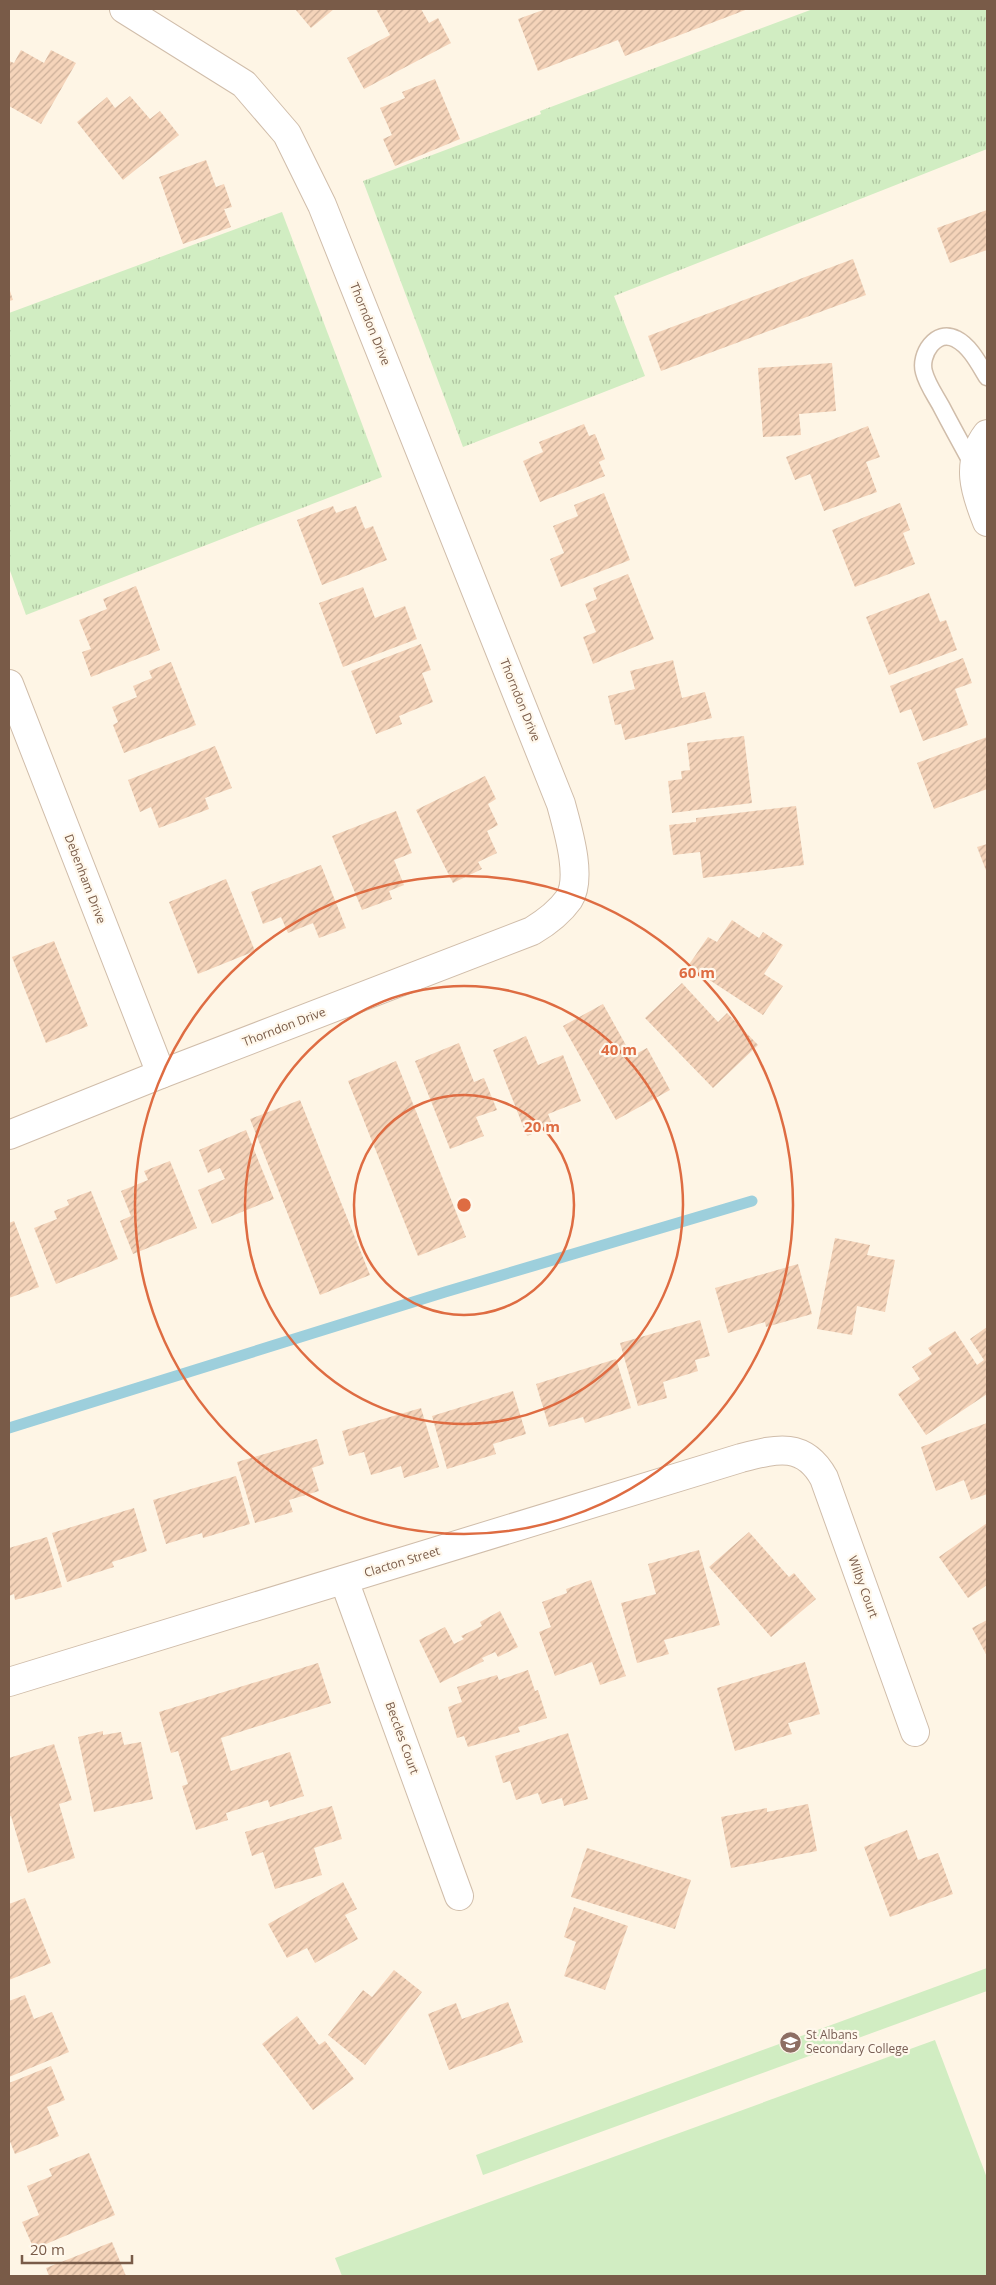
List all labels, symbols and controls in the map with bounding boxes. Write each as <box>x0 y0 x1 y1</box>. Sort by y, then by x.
street label: Thorndon Drive <box>346 280 395 368</box>
street label: Thorndon Drive <box>496 656 545 744</box>
street label: Debenham Drive <box>61 832 110 926</box>
text: 60 m <box>679 962 715 982</box>
street label: Thorndon Drive <box>240 1003 328 1050</box>
text: 40 m <box>601 1039 637 1059</box>
text: 20 m <box>524 1116 560 1136</box>
centre of rings <box>455 1196 473 1214</box>
street label: Clacton Street <box>362 1542 442 1581</box>
street label: Wilby Court <box>844 1553 883 1620</box>
street label: Beccles Court <box>381 1699 423 1776</box>
place label: St Albans Secondary College <box>806 2026 909 2057</box>
school or university icon: St Albans Secondary College <box>778 2030 802 2054</box>
scale bar <box>22 2232 132 2264</box>
text: 20 m <box>30 2239 65 2259</box>

